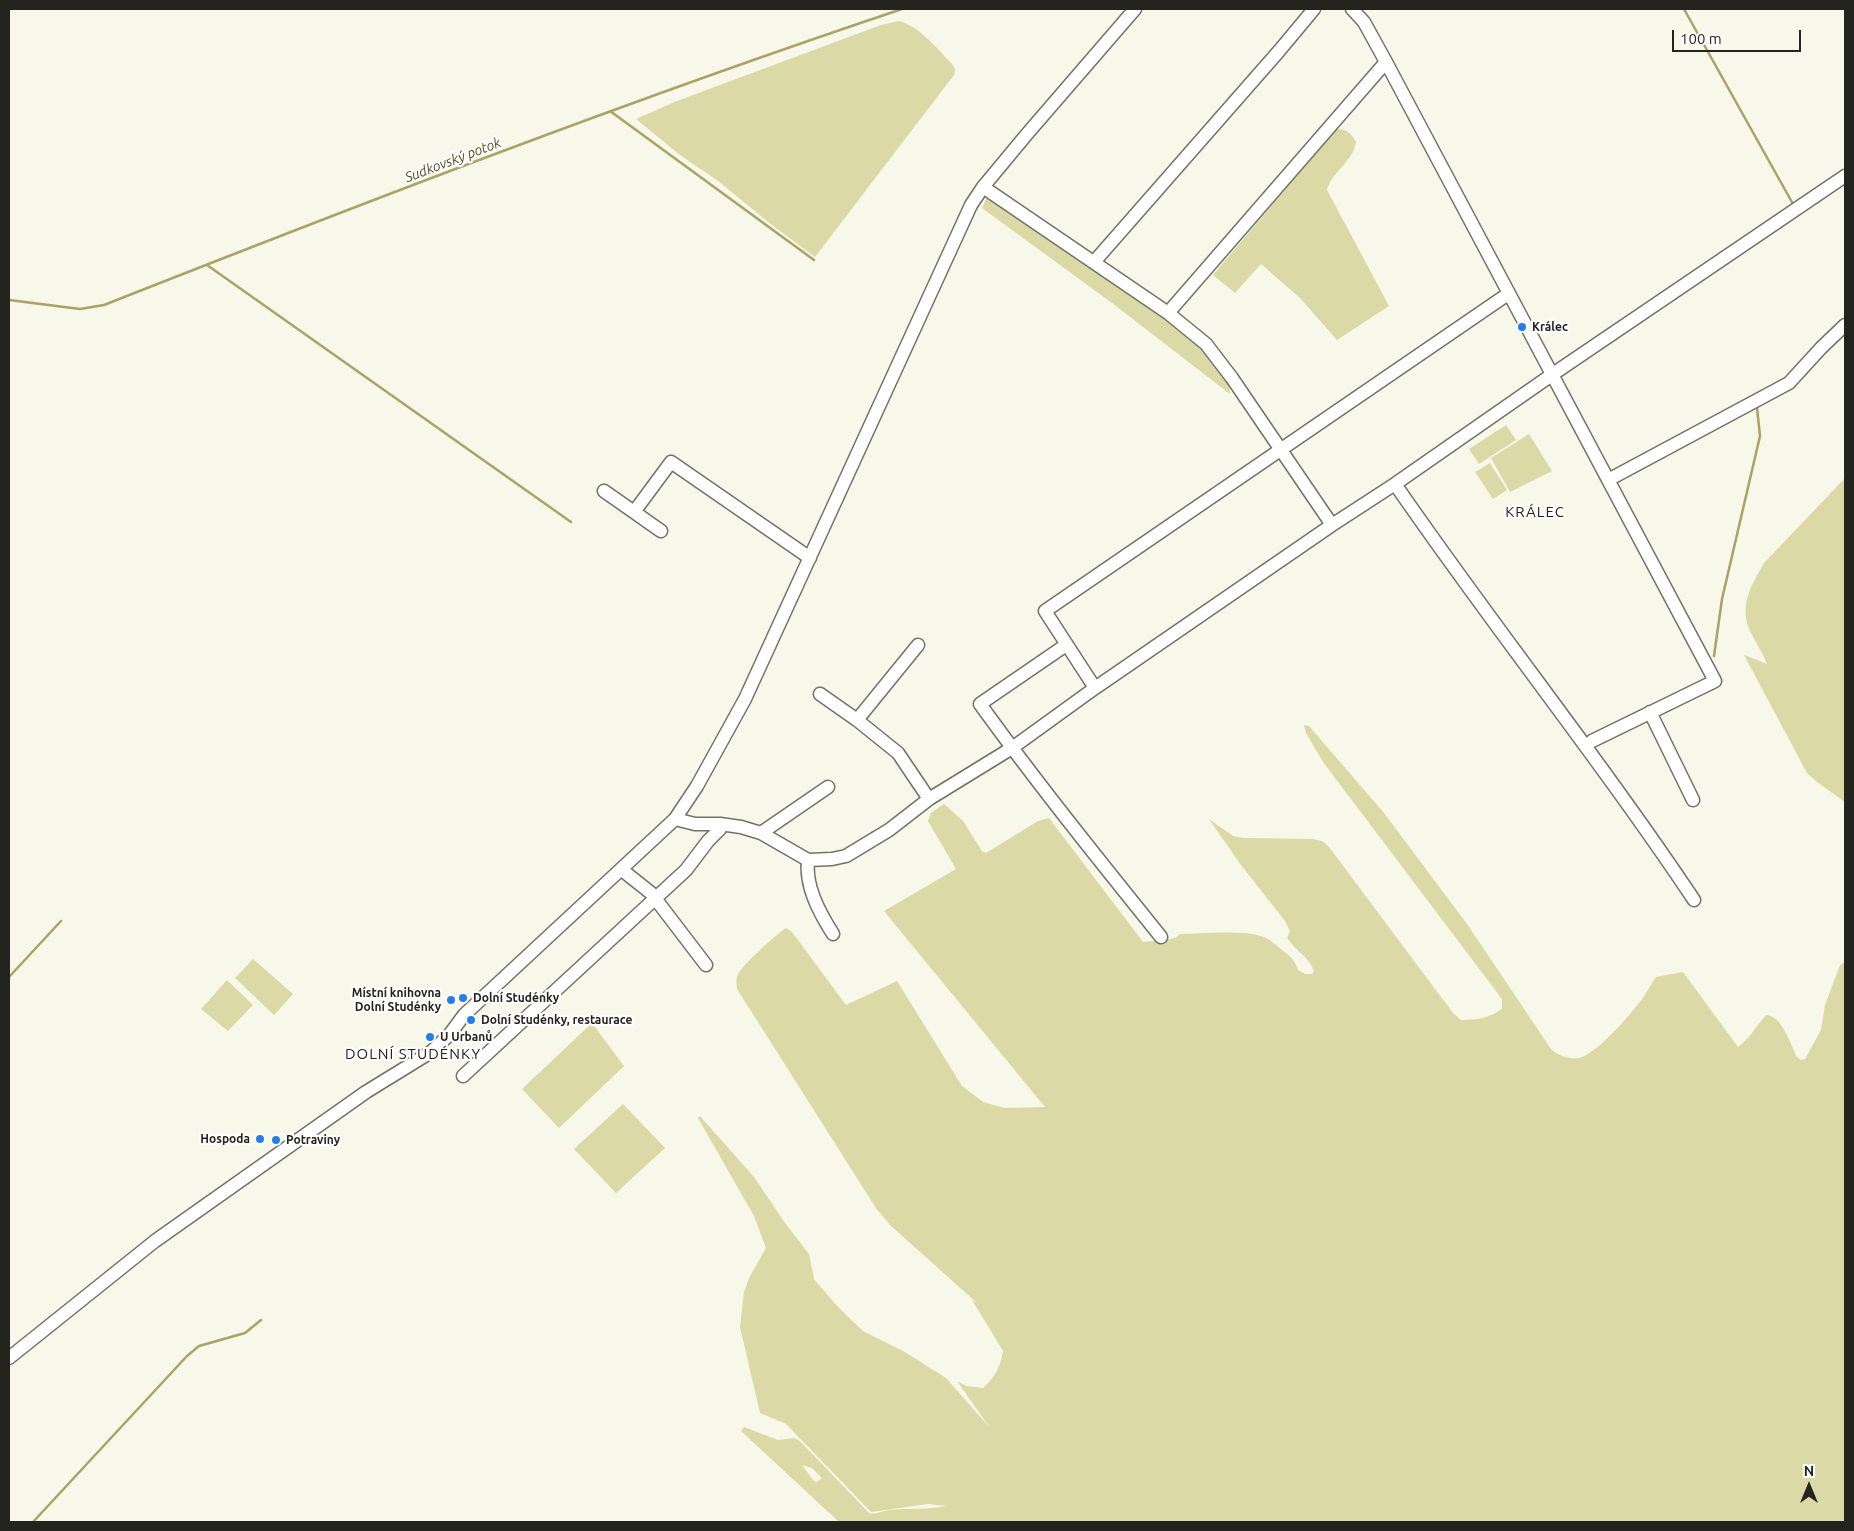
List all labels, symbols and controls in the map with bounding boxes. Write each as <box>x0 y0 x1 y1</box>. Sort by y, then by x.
scale bar <box>1674 20 1803 52</box>
text: 100 m <box>1680 30 1722 47</box>
water label: Sudkovský potok <box>403 134 503 186</box>
place label: Králec <box>1532 320 1568 334</box>
marker: Králec <box>1516 321 1528 333</box>
district label: KRÁLEC <box>1504 503 1566 521</box>
place label: Místní knihovna Dolní Studénky <box>352 986 441 1014</box>
place label: Dolní Studénky <box>473 991 559 1005</box>
marker: Dolní Studénky <box>457 992 469 1004</box>
marker: Místní knihovna Dolní Studénky <box>445 994 457 1006</box>
place label: Dolní Studénky, restaurace <box>481 1013 632 1027</box>
marker: Dolní Studénky, restaurace <box>465 1014 477 1026</box>
place label: U Urbanů <box>440 1030 492 1044</box>
marker: U Urbanů <box>424 1031 436 1043</box>
district label: DOLNÍ STUDÉNKY <box>343 1045 483 1063</box>
place label: Hospoda <box>200 1132 250 1146</box>
marker: Hospoda <box>254 1133 266 1145</box>
place label: Potraviny <box>286 1133 340 1147</box>
marker: Potraviny <box>270 1134 282 1146</box>
north arrow <box>1784 1461 1834 1511</box>
text: N <box>1804 1463 1814 1479</box>

